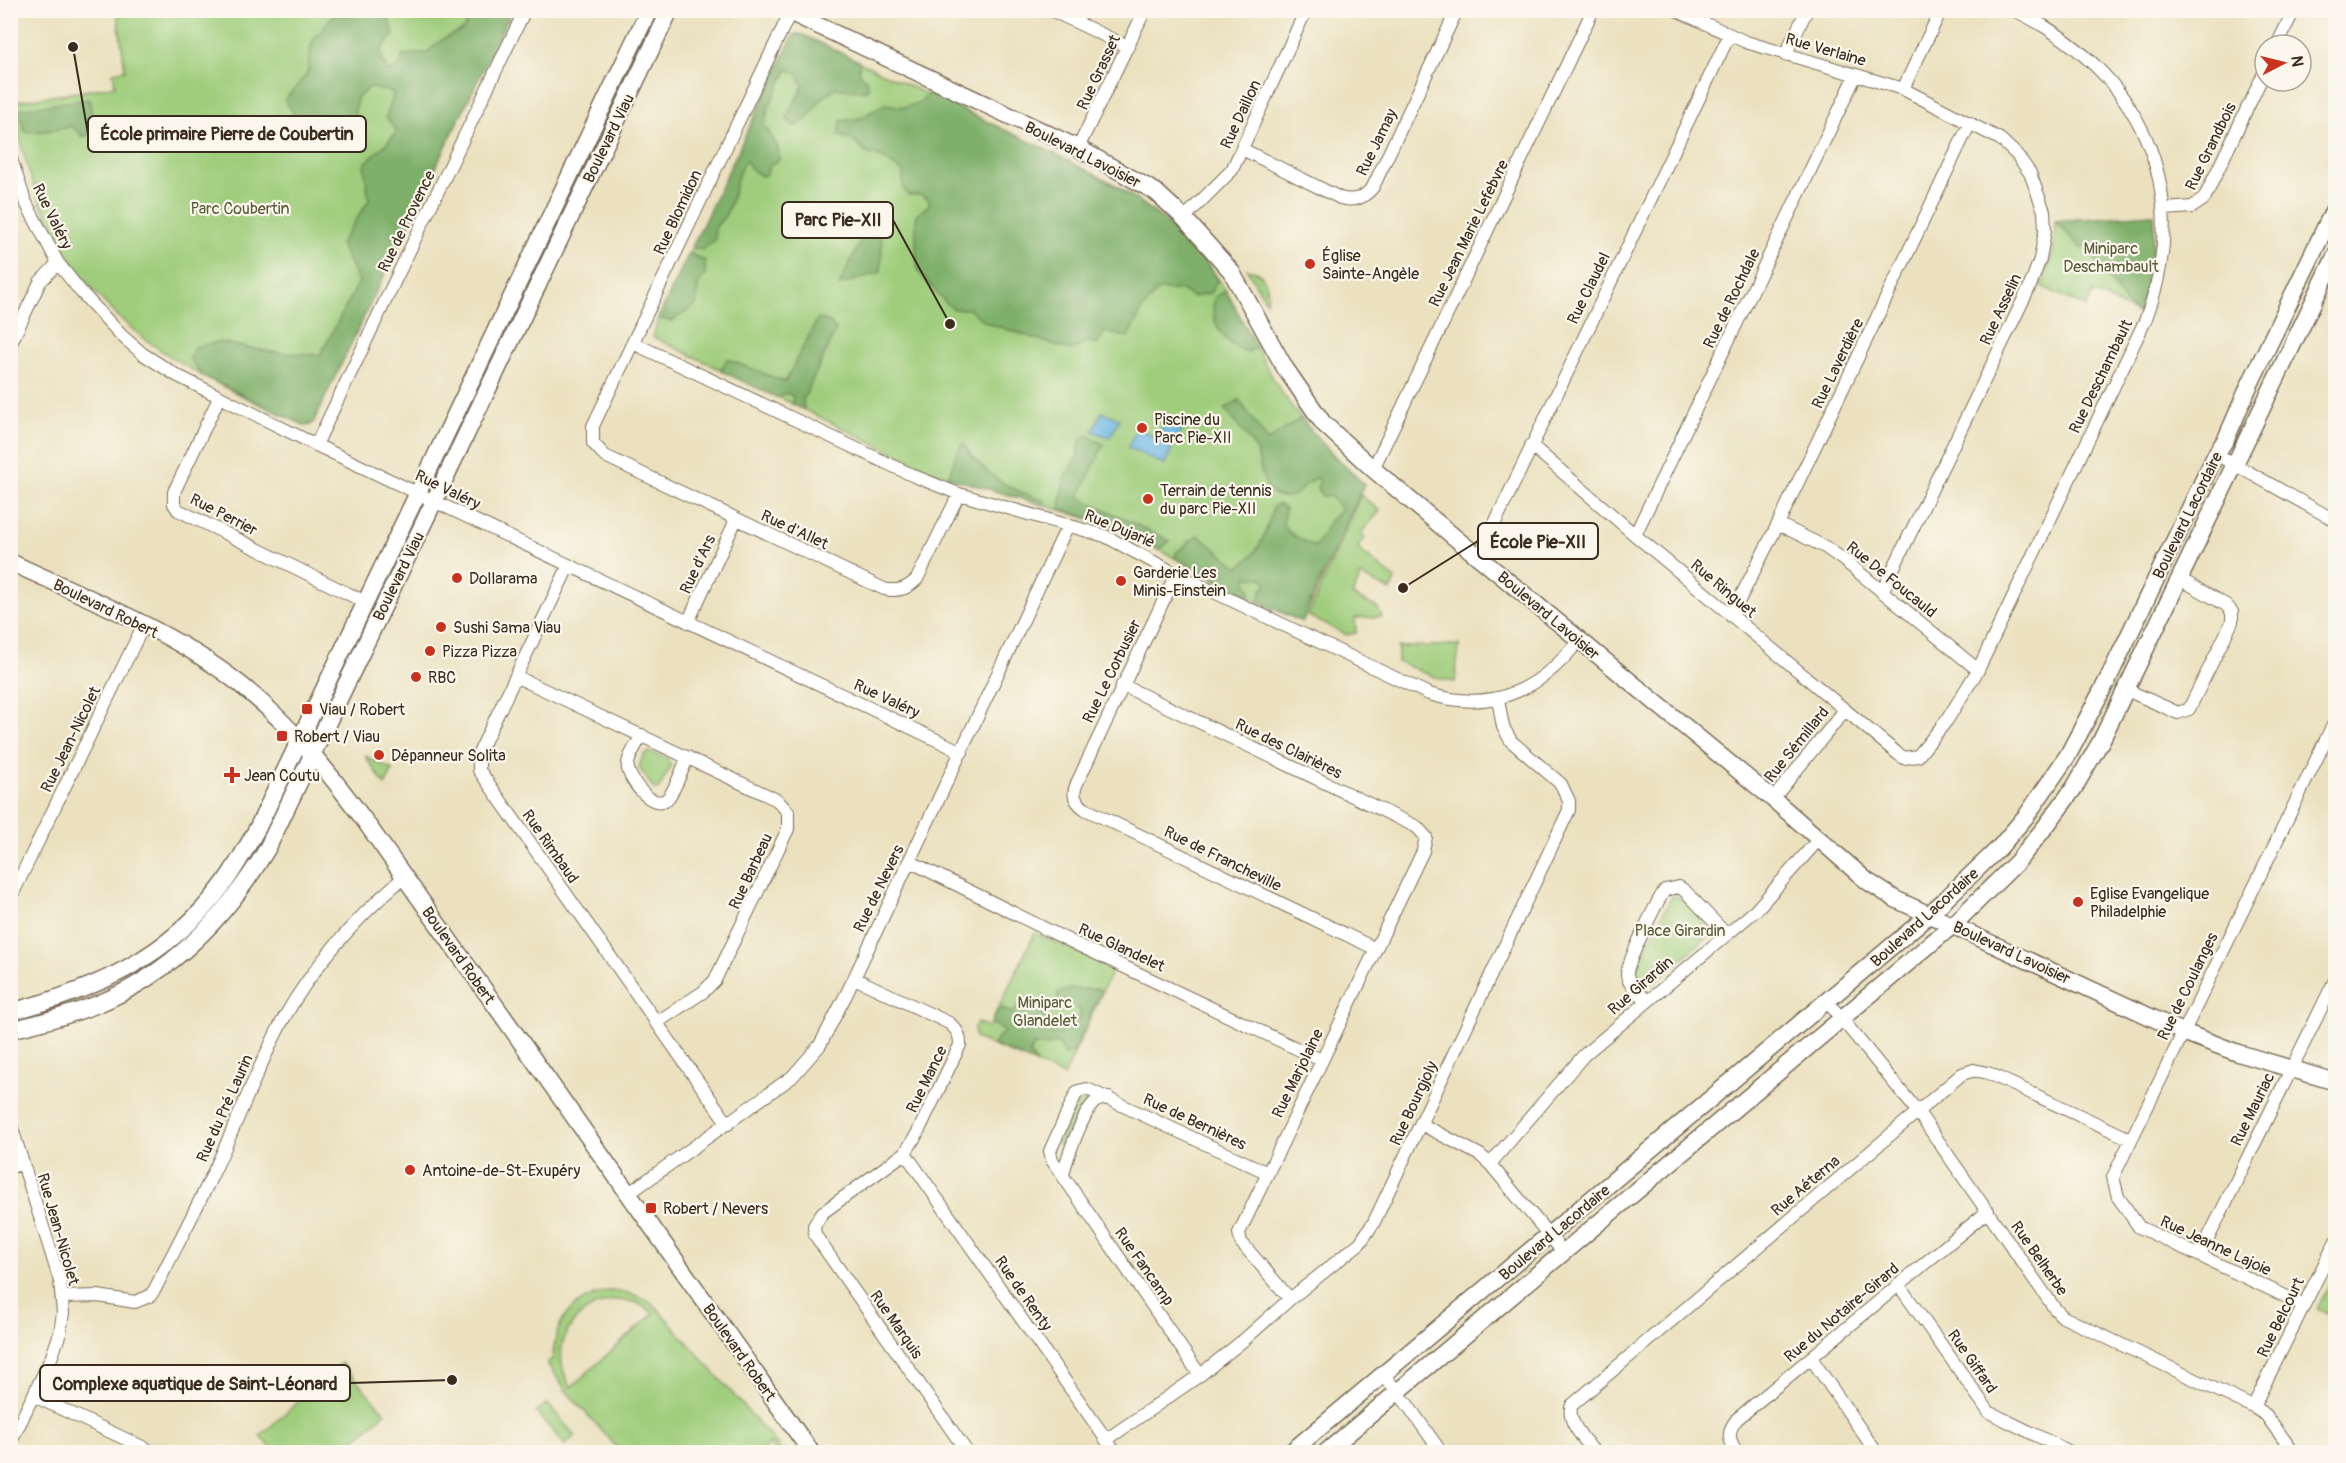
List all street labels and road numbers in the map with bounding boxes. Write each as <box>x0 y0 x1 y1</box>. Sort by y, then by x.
street label: Rue Verlaine <box>1783 29 1868 71</box>
street label: Rue Grasset <box>1073 31 1125 113</box>
street label: Rue Daillon <box>1216 77 1266 152</box>
street label: Boulevard Viau <box>579 91 639 186</box>
street label: Rue Grandbois <box>2181 99 2241 194</box>
street label: Rue Jamay <box>1352 105 1402 179</box>
street label: Boulevard Lavoisier <box>1021 117 1144 193</box>
street label: Rue Jean Marie Lefebvre <box>1425 156 1513 310</box>
street label: Rue de Provence <box>374 167 440 275</box>
street label: Rue Blomidon <box>649 167 706 258</box>
street label: Rue Valéry <box>28 180 77 253</box>
street label: Rue de Rochdale <box>1699 245 1765 352</box>
street label: Rue Claudel <box>1563 249 1615 328</box>
street label: Rue Asselin <box>1976 270 2026 348</box>
street label: Rue Laverdière <box>1807 315 1868 412</box>
street label: Rue Deschambault <box>2065 316 2137 437</box>
street label: Boulevard Lacordaire <box>2149 449 2227 582</box>
street label: Rue Valéry <box>411 465 484 514</box>
street label: Rue Perrier <box>186 489 261 541</box>
street label: Rue Dujarié <box>1081 505 1158 553</box>
street label: Rue d'Allet <box>758 506 832 554</box>
street label: Boulevard Viau <box>369 529 429 624</box>
street label: Rue d'Ars <box>676 532 720 597</box>
street label: Rue De Foucauld <box>1842 537 1941 622</box>
street label: Rue Ringuet <box>1686 555 1761 623</box>
street label: Boulevard Lavoisier <box>1493 567 1604 665</box>
street label: Boulevard Robert <box>50 575 162 643</box>
street label: Rue Le Corbusier <box>1078 616 1146 726</box>
street label: Rue Valéry <box>850 675 923 723</box>
street label: Rue Jean-Nicolet <box>37 683 105 796</box>
street label: Rue Sémillard <box>1760 703 1833 787</box>
street label: Rue des Clairières <box>1232 714 1345 783</box>
street label: Rue Rimbaud <box>517 806 583 887</box>
street label: Rue de Francheville <box>1160 822 1285 896</box>
street label: Rue Barbeau <box>725 830 777 913</box>
street label: Rue de Nevers <box>849 841 909 935</box>
street label: Boulevard Lacordaire <box>1866 864 1983 972</box>
street label: Boulevard Robert <box>417 903 500 1009</box>
street label: Boulevard Lavoisier <box>1950 917 2074 989</box>
street label: Rue Glandelet <box>1075 919 1168 977</box>
street label: Rue de Coulanges <box>2153 929 2223 1044</box>
street label: Rue Girardin <box>1604 952 1678 1020</box>
street label: Rue Marjolaine <box>1268 1026 1328 1121</box>
street label: Rue Mance <box>902 1043 952 1116</box>
street label: Rue du Pré Laurin <box>192 1051 258 1165</box>
street label: Rue Bourgjoly <box>1386 1058 1442 1149</box>
street label: Rue Mauriac <box>2226 1069 2279 1150</box>
street label: Rue de Bernières <box>1140 1089 1249 1155</box>
street label: Rue Aéterna <box>1767 1151 1844 1220</box>
street label: Rue Jean-Nicolet <box>32 1171 84 1288</box>
street label: Boulevard Lacordaire <box>1495 1180 1614 1285</box>
street label: Rue Jeanne Lajoie <box>2157 1211 2274 1280</box>
street label: Rue Belherbe <box>2006 1217 2072 1300</box>
street label: Rue Fancamp <box>1110 1224 1178 1309</box>
street label: Rue de Renty <box>990 1252 1056 1335</box>
street label: Rue du Notaire-Girard <box>1780 1259 1903 1367</box>
street label: Rue Belcourt <box>2253 1274 2309 1361</box>
street label: Rue Marquis <box>865 1287 927 1363</box>
street label: Boulevard Robert <box>698 1300 781 1406</box>
street label: Rue Giffard <box>1943 1326 2001 1397</box>

